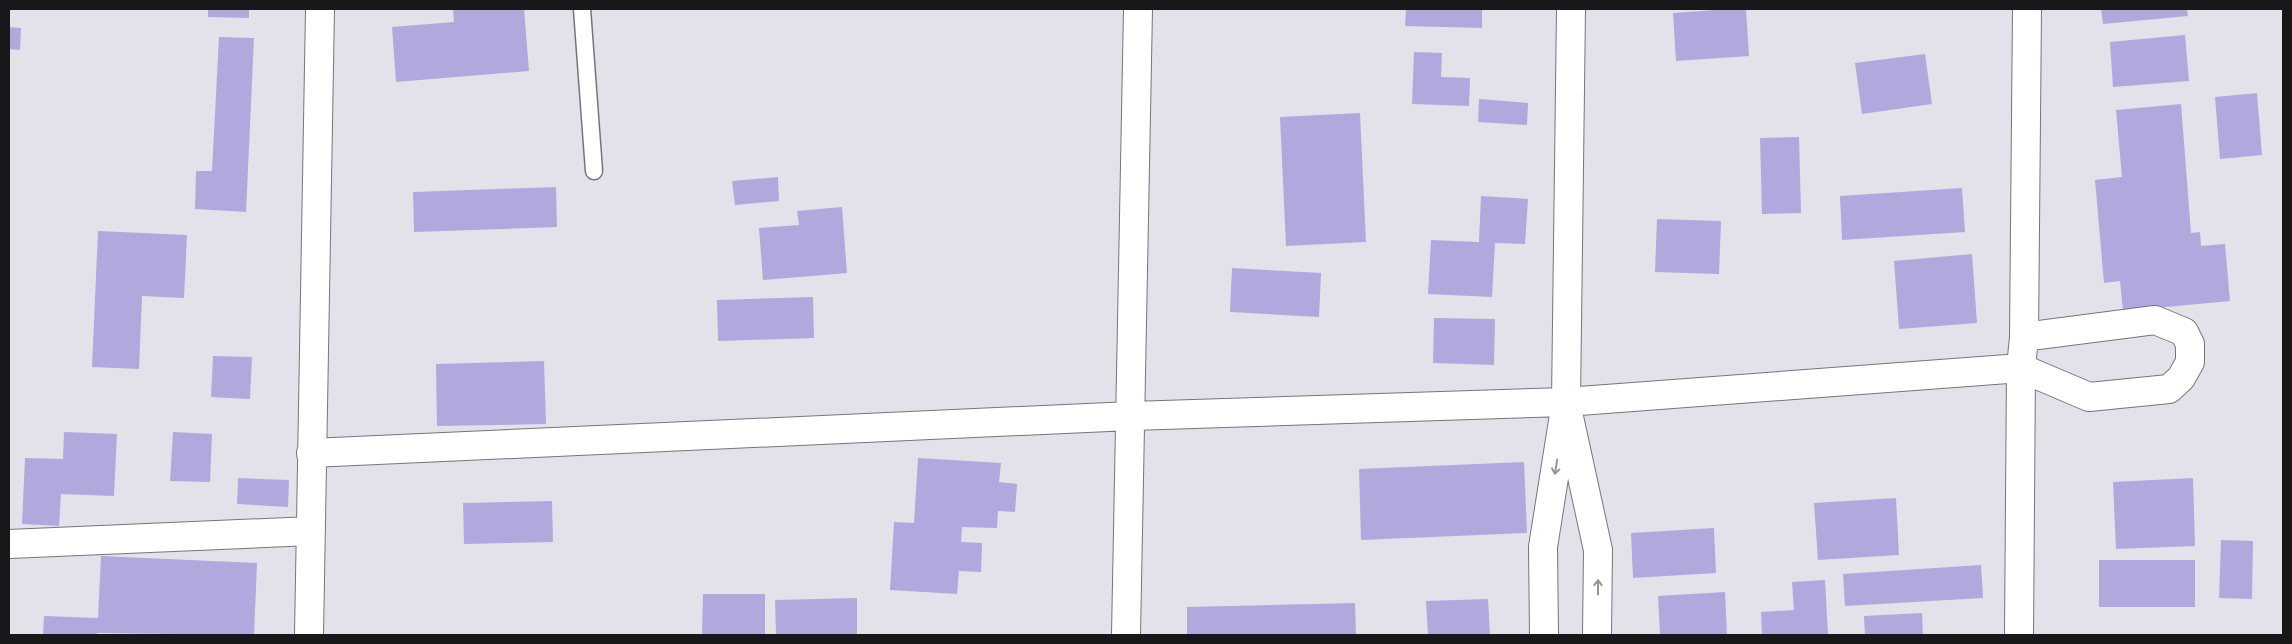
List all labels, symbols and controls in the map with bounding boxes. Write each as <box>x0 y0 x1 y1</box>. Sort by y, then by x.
one-way arrow <box>1550 459 1560 475</box>
one-way arrow <box>1593 579 1603 595</box>

